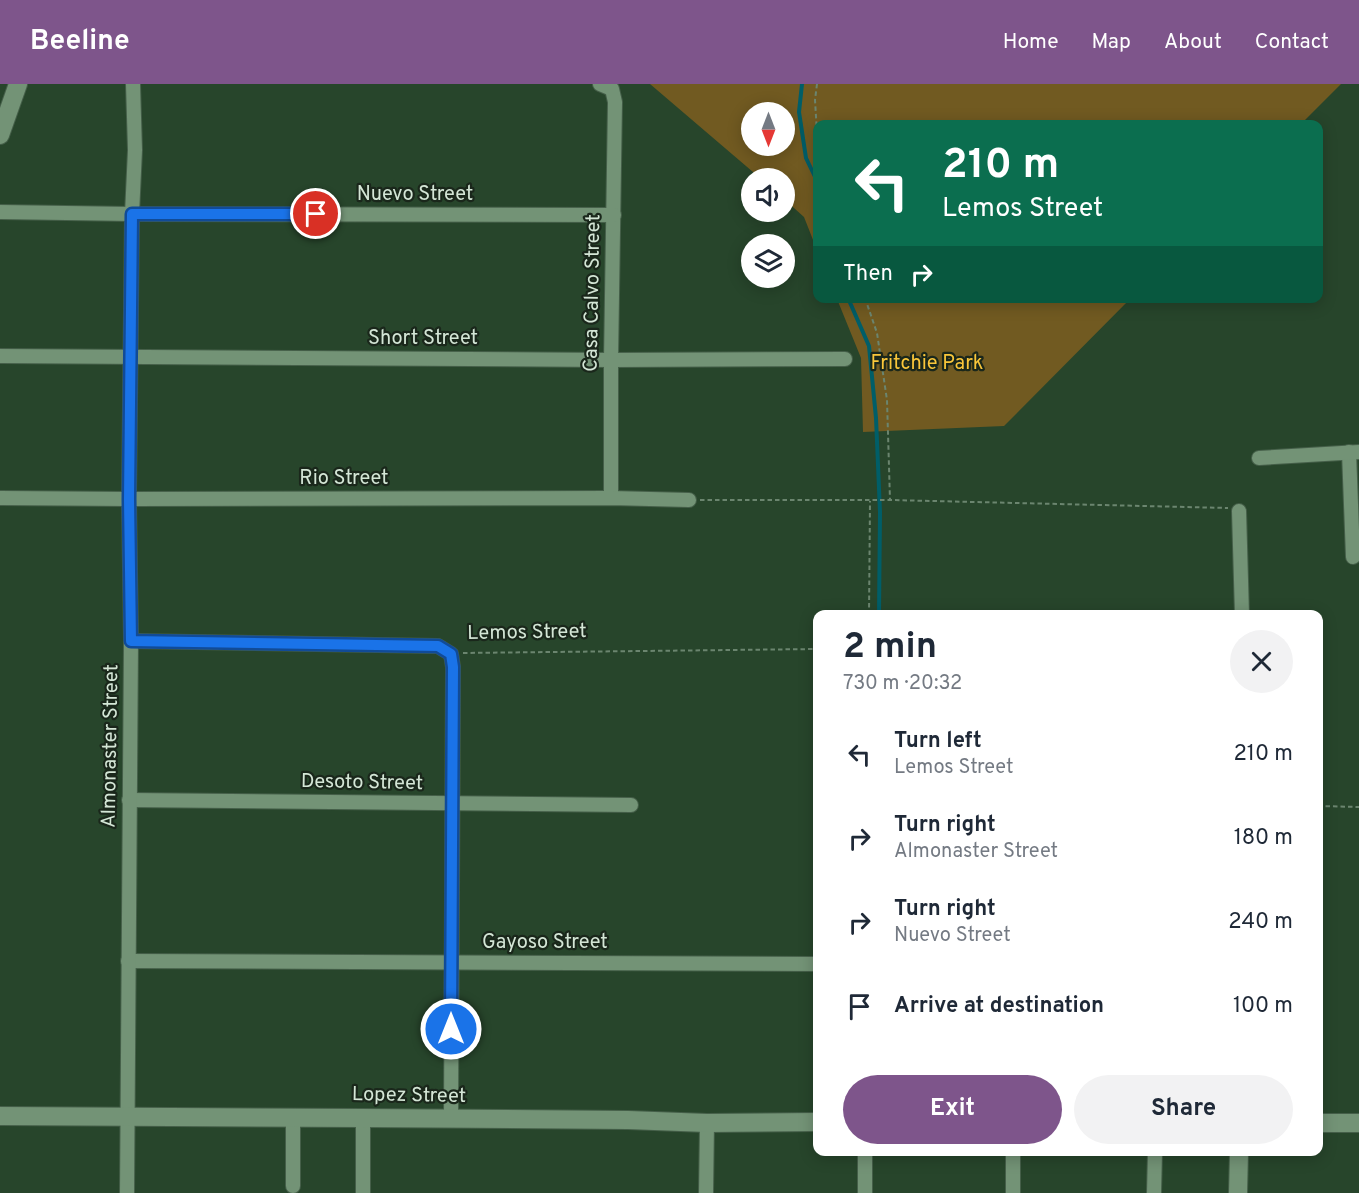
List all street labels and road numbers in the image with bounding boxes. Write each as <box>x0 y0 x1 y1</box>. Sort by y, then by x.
street label: Nuevo Street <box>357 182 473 208</box>
street label: Casa Calvo Street <box>579 214 607 372</box>
street label: Short Street <box>368 326 478 352</box>
street label: Rio Street <box>299 466 389 492</box>
street label: Lemos Street <box>467 619 587 647</box>
street label: Almonaster Street <box>97 664 125 828</box>
street label: Desoto Street <box>301 769 423 797</box>
street label: Gayoso Street <box>482 930 608 956</box>
street label: Lopez Street <box>352 1082 466 1110</box>

